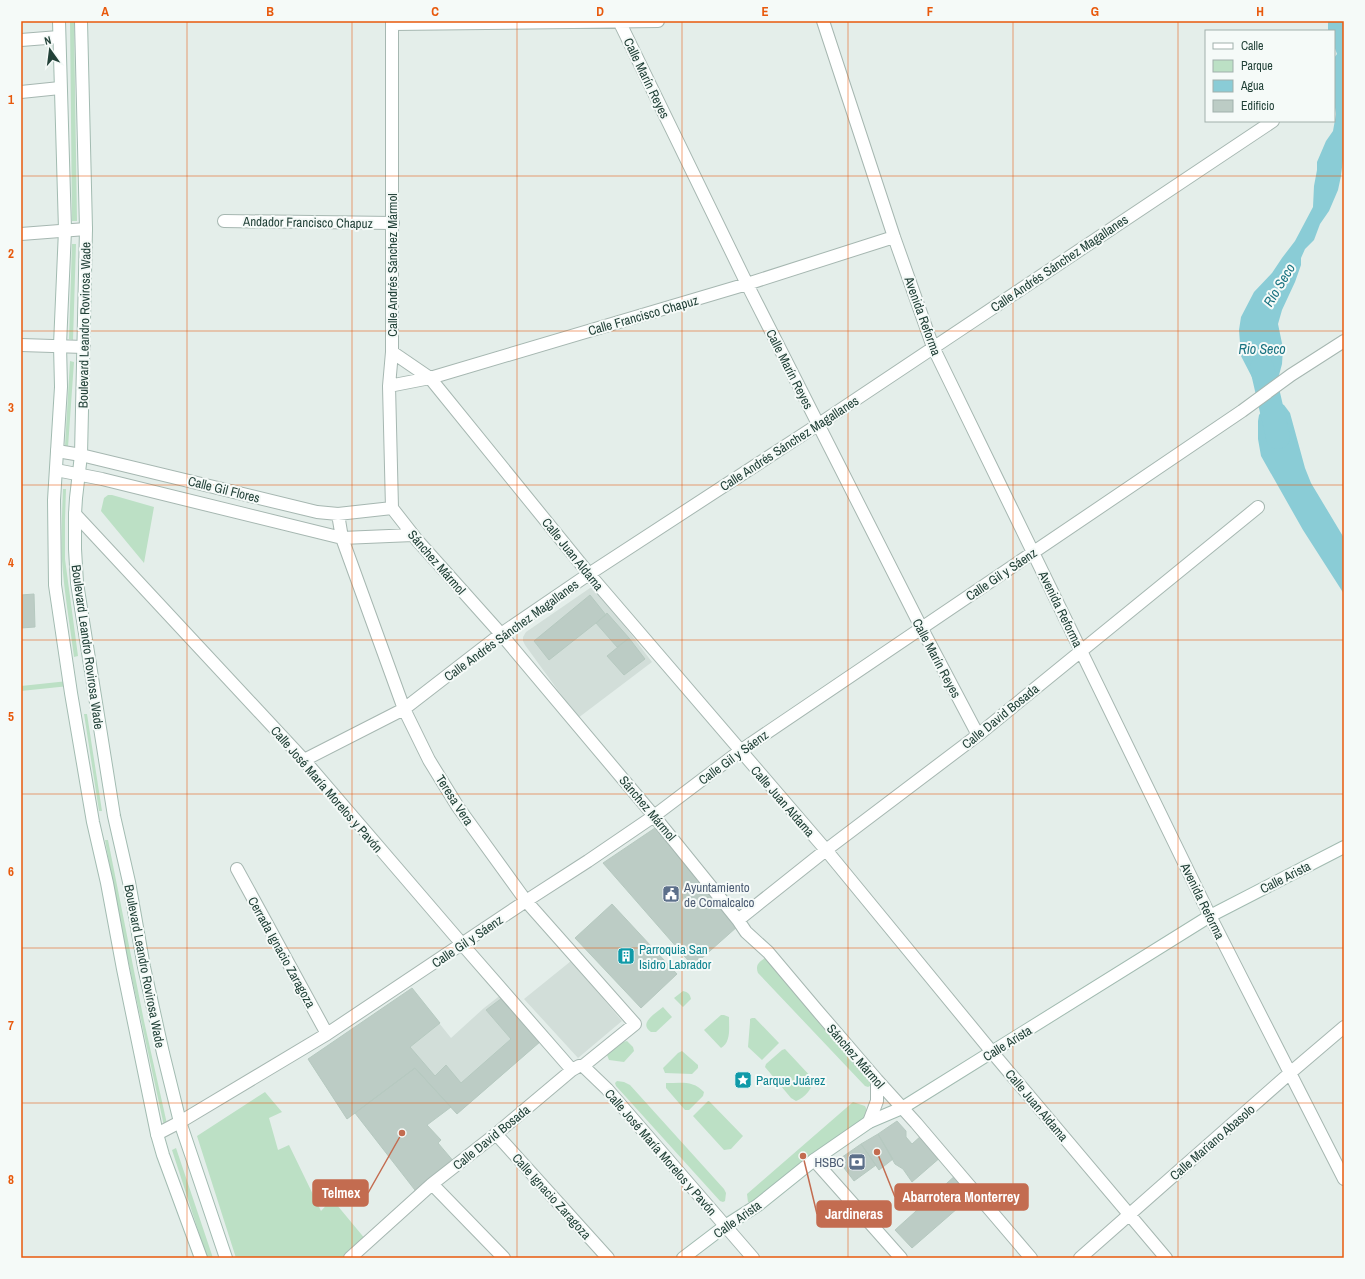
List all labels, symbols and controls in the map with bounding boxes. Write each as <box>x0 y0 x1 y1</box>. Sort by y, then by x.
text: A <box>101 3 109 20</box>
text: B <box>266 3 274 20</box>
text: C <box>431 3 439 20</box>
text: D <box>596 3 604 20</box>
text: E <box>761 3 769 20</box>
text: F <box>927 3 934 20</box>
text: G <box>1091 3 1099 20</box>
text: H <box>1256 3 1264 20</box>
north arrow <box>30 30 70 70</box>
legend <box>1205 30 1335 122</box>
text: N <box>43 33 52 48</box>
street label: Calle Marín Reyes <box>620 35 673 121</box>
text: Calle <box>1241 38 1263 54</box>
text: Parque <box>1241 58 1273 74</box>
text: Agua <box>1240 78 1265 94</box>
text: 1 <box>8 91 14 108</box>
text: Edificio <box>1241 98 1274 114</box>
street label: Calle Andrés Sánchez Mármol <box>384 193 401 337</box>
street label: Calle Andrés Sánchez Magallanes <box>987 211 1131 316</box>
street label: Andador Francisco Chapuz <box>242 213 373 232</box>
street label: Boulevard Leandro Rovirosa Wade <box>75 242 94 408</box>
text: 2 <box>8 245 14 262</box>
water label: Río Seco <box>1259 260 1299 310</box>
street label: Avenida Reforma <box>900 273 945 358</box>
street label: Calle Francisco Chapuz <box>586 292 700 339</box>
street label: Calle Marín Reyes <box>762 326 817 412</box>
water label: Rio Seco <box>1238 340 1286 358</box>
street label: Calle Andrés Sánchez Magallanes <box>717 392 862 495</box>
text: 3 <box>8 399 14 416</box>
street label: Calle Gil Flores <box>186 472 262 507</box>
street label: Calle Juan Aldama <box>538 514 607 594</box>
street label: Sánchez Mármol <box>404 527 469 598</box>
street label: Calle Gil y Sáenz <box>962 544 1040 604</box>
text: 4 <box>8 554 14 571</box>
street label: Boulevard Leandro Rovirosa Wade <box>68 564 107 731</box>
street label: Avenida Reforma <box>1034 567 1086 650</box>
street label: Calle Andrés Sánchez Magallanes <box>441 576 582 685</box>
street label: Calle Marín Reyes <box>908 616 965 701</box>
street label: Calle David Bosada <box>958 680 1042 753</box>
text: 5 <box>8 708 14 725</box>
street label: Calle José María Morelos y Pavón <box>267 722 386 856</box>
street label: Calle Gil y Sáenz <box>695 726 772 788</box>
street label: Calle Juan Aldama <box>747 762 818 840</box>
street label: Teresa Vera <box>432 772 477 829</box>
street label: Sánchez Mármol <box>615 772 680 844</box>
street label: Calle Arista <box>1257 857 1313 897</box>
street label: Avenida Reforma <box>1176 859 1228 942</box>
text: 6 <box>8 863 14 880</box>
place label: Ayuntamiento de Comalcalco <box>683 879 755 911</box>
street label: Boulevard Leandro Rovirosa Wade <box>120 883 169 1049</box>
public building icon: Ayuntamiento de Comalcalco <box>661 884 681 904</box>
street label: Cerrada Ignacio Zaragoza <box>244 894 319 1011</box>
street label: Calle Gil y Sáenz <box>428 911 506 971</box>
place label: Parroquia San Isidro Labrador <box>639 941 712 973</box>
building icon: Parroquia San Isidro Labrador <box>616 946 636 966</box>
text: 7 <box>8 1017 14 1034</box>
street label: Sánchez Mármol <box>823 1021 888 1092</box>
street label: Calle Arista <box>980 1022 1035 1065</box>
street label: Calle Juan Aldama <box>1002 1066 1072 1145</box>
place icon: Parque Juárez <box>733 1070 753 1090</box>
place label: Parque Juárez <box>756 1072 825 1089</box>
street label: Calle José María Morelos y Pavón <box>601 1085 720 1219</box>
street label: Calle David Bosada <box>449 1101 533 1174</box>
street label: Calle Mariano Abasolo <box>1166 1101 1258 1184</box>
street label: Calle Ignacio Zaragoza <box>508 1150 595 1243</box>
bank icon: HSBC <box>847 1152 867 1172</box>
place label: HSBC <box>814 1154 844 1171</box>
text: 8 <box>8 1171 14 1188</box>
callout: Telmex <box>313 1180 368 1206</box>
text: Telmex <box>322 1184 361 1202</box>
callout: Abarrotera Monterrey <box>895 1184 1028 1210</box>
text: Abarrotera Monterrey <box>902 1188 1020 1206</box>
street label: Calle Arista <box>710 1197 765 1242</box>
callout: Jardineras <box>817 1201 891 1227</box>
text: Jardineras <box>825 1205 883 1223</box>

